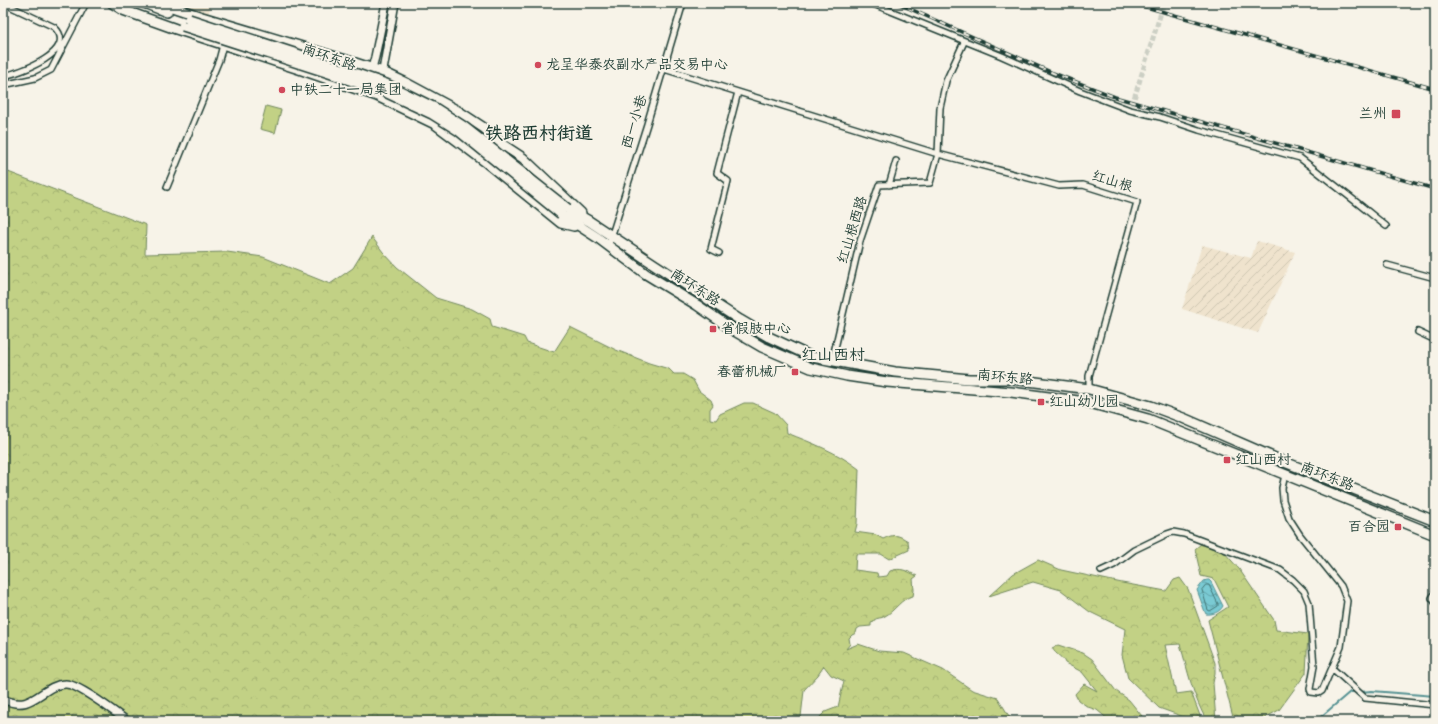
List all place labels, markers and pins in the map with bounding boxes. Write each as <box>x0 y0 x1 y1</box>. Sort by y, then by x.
place label: 龙呈华泰农副水产品交易中心 <box>546 55 728 76</box>
marker: 龙呈华泰农副水产品交易中心 <box>533 60 543 70</box>
place label: 中铁二十一局集团 <box>290 80 402 101</box>
marker: 中铁二十一局集团 <box>277 85 287 95</box>
place label: 兰州 <box>1359 104 1387 125</box>
marker: 兰州 <box>1390 108 1402 120</box>
place label: 省假肢中心 <box>721 319 791 340</box>
marker: 省假肢中心 <box>708 324 718 334</box>
place label: 春蕾机械厂 <box>717 362 787 383</box>
marker: 春蕾机械厂 <box>790 367 800 377</box>
place label: 红山幼儿园 <box>1049 392 1119 413</box>
marker: 红山幼儿园 <box>1036 397 1046 407</box>
place label: 红山西村 <box>1235 450 1291 471</box>
marker: 红山西村 <box>1222 455 1232 465</box>
place label: 百合园 <box>1348 517 1390 538</box>
marker: 百合园 <box>1393 522 1403 532</box>

